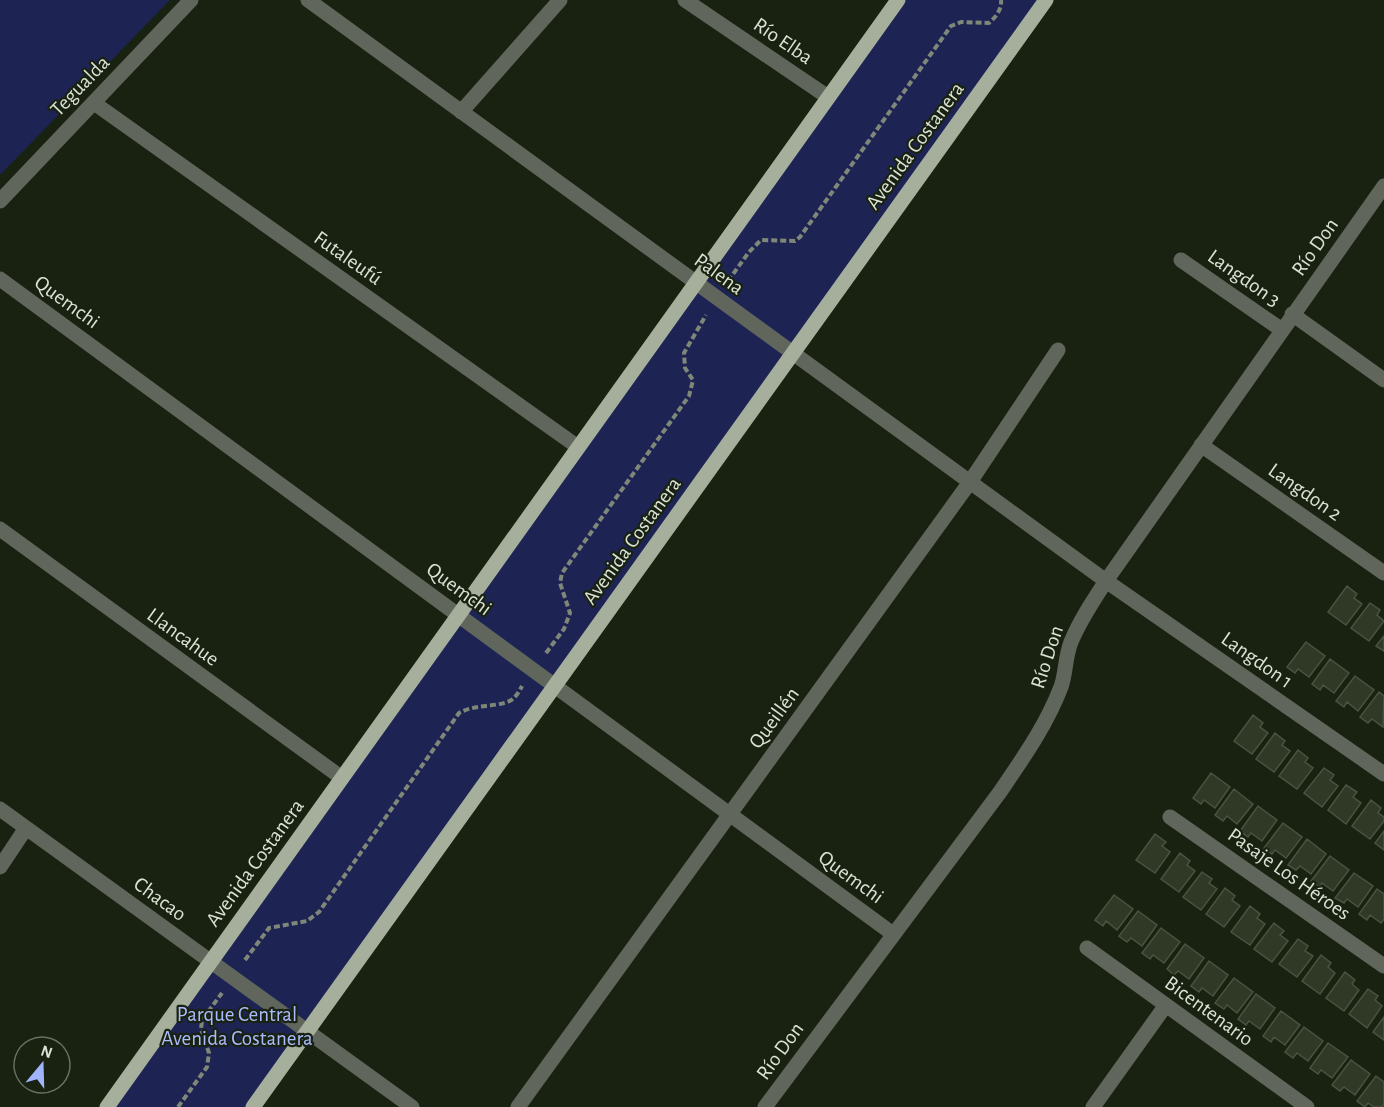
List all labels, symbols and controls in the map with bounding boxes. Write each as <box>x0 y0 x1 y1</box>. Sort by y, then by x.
street label: Río Elba <box>750 14 817 68</box>
street label: Tegualda <box>46 52 114 120</box>
street label: Avenida Costanera <box>862 78 968 213</box>
street label: Río Don <box>1288 214 1342 280</box>
street label: Futaleufú <box>310 227 386 289</box>
street label: Langdon 3 <box>1204 246 1284 310</box>
street label: Palena <box>690 249 748 299</box>
street label: Quemchi <box>31 272 103 332</box>
street label: Langdon 2 <box>1265 459 1345 525</box>
street label: Avenida Costanera <box>579 473 685 608</box>
street label: Quemchi <box>423 559 495 619</box>
street label: Llancahue <box>143 604 223 670</box>
street label: Río Don <box>1027 623 1067 691</box>
street label: Langdon 1 <box>1217 628 1297 692</box>
street label: Queillén <box>745 684 803 752</box>
street label: Avenida Costanera <box>202 795 308 930</box>
street label: Pasaje Los Héroes <box>1224 824 1354 924</box>
street label: Quemchi <box>815 847 887 907</box>
street label: Chacao <box>130 873 190 925</box>
street label: Bicentenario <box>1161 972 1257 1050</box>
park label: Parque Central Avenida Costanera <box>161 1004 313 1049</box>
street label: Río Don <box>752 1019 808 1083</box>
north arrow <box>12 1035 72 1095</box>
text: N <box>39 1042 54 1061</box>

